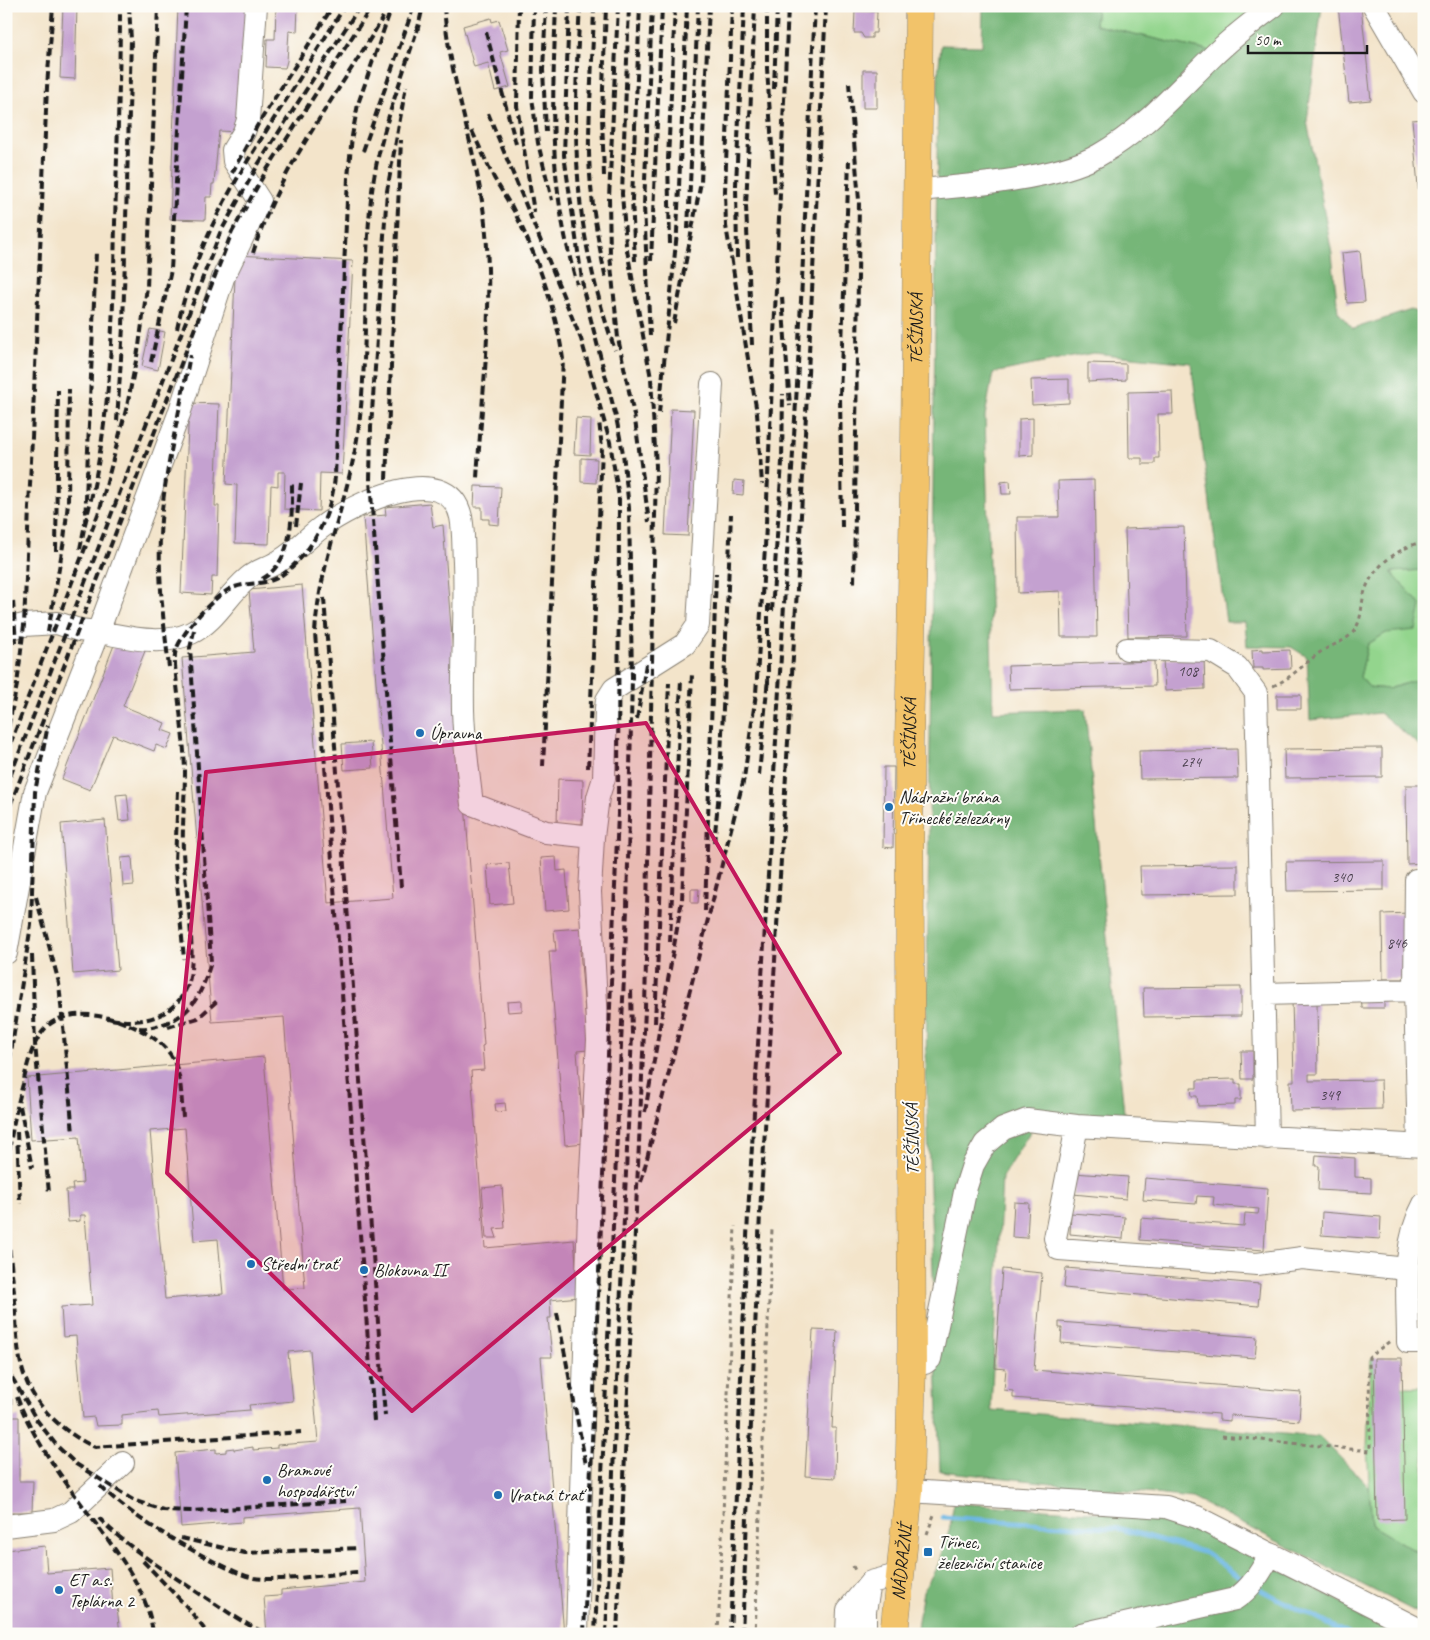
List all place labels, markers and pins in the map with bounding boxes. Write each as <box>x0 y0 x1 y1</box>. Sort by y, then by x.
place label: Úpravna <box>430 722 483 744</box>
marker: Úpravna <box>414 727 426 739</box>
place label: Nádražní brána Třinecké železárny <box>899 786 1011 829</box>
marker: Nádražní brána Třinecké železárny <box>883 801 895 813</box>
place label: Střední trať <box>261 1253 342 1275</box>
marker: Střední trať <box>245 1258 257 1270</box>
place label: Blokovna II <box>374 1259 450 1281</box>
marker: Blokovna II <box>358 1264 370 1276</box>
place label: Bramové hospodářství <box>277 1459 357 1502</box>
marker: Bramové hospodářství <box>261 1474 273 1486</box>
place label: Vratná trať <box>508 1484 587 1506</box>
marker: Vratná trať <box>492 1489 504 1501</box>
place label: Třinec, železniční stanice <box>938 1531 1043 1574</box>
marker: Třinec, železniční stanice <box>922 1546 934 1558</box>
place label: ET a.s. Teplárna 2 <box>69 1569 136 1612</box>
marker: ET a.s. Teplárna 2 <box>53 1584 65 1596</box>

